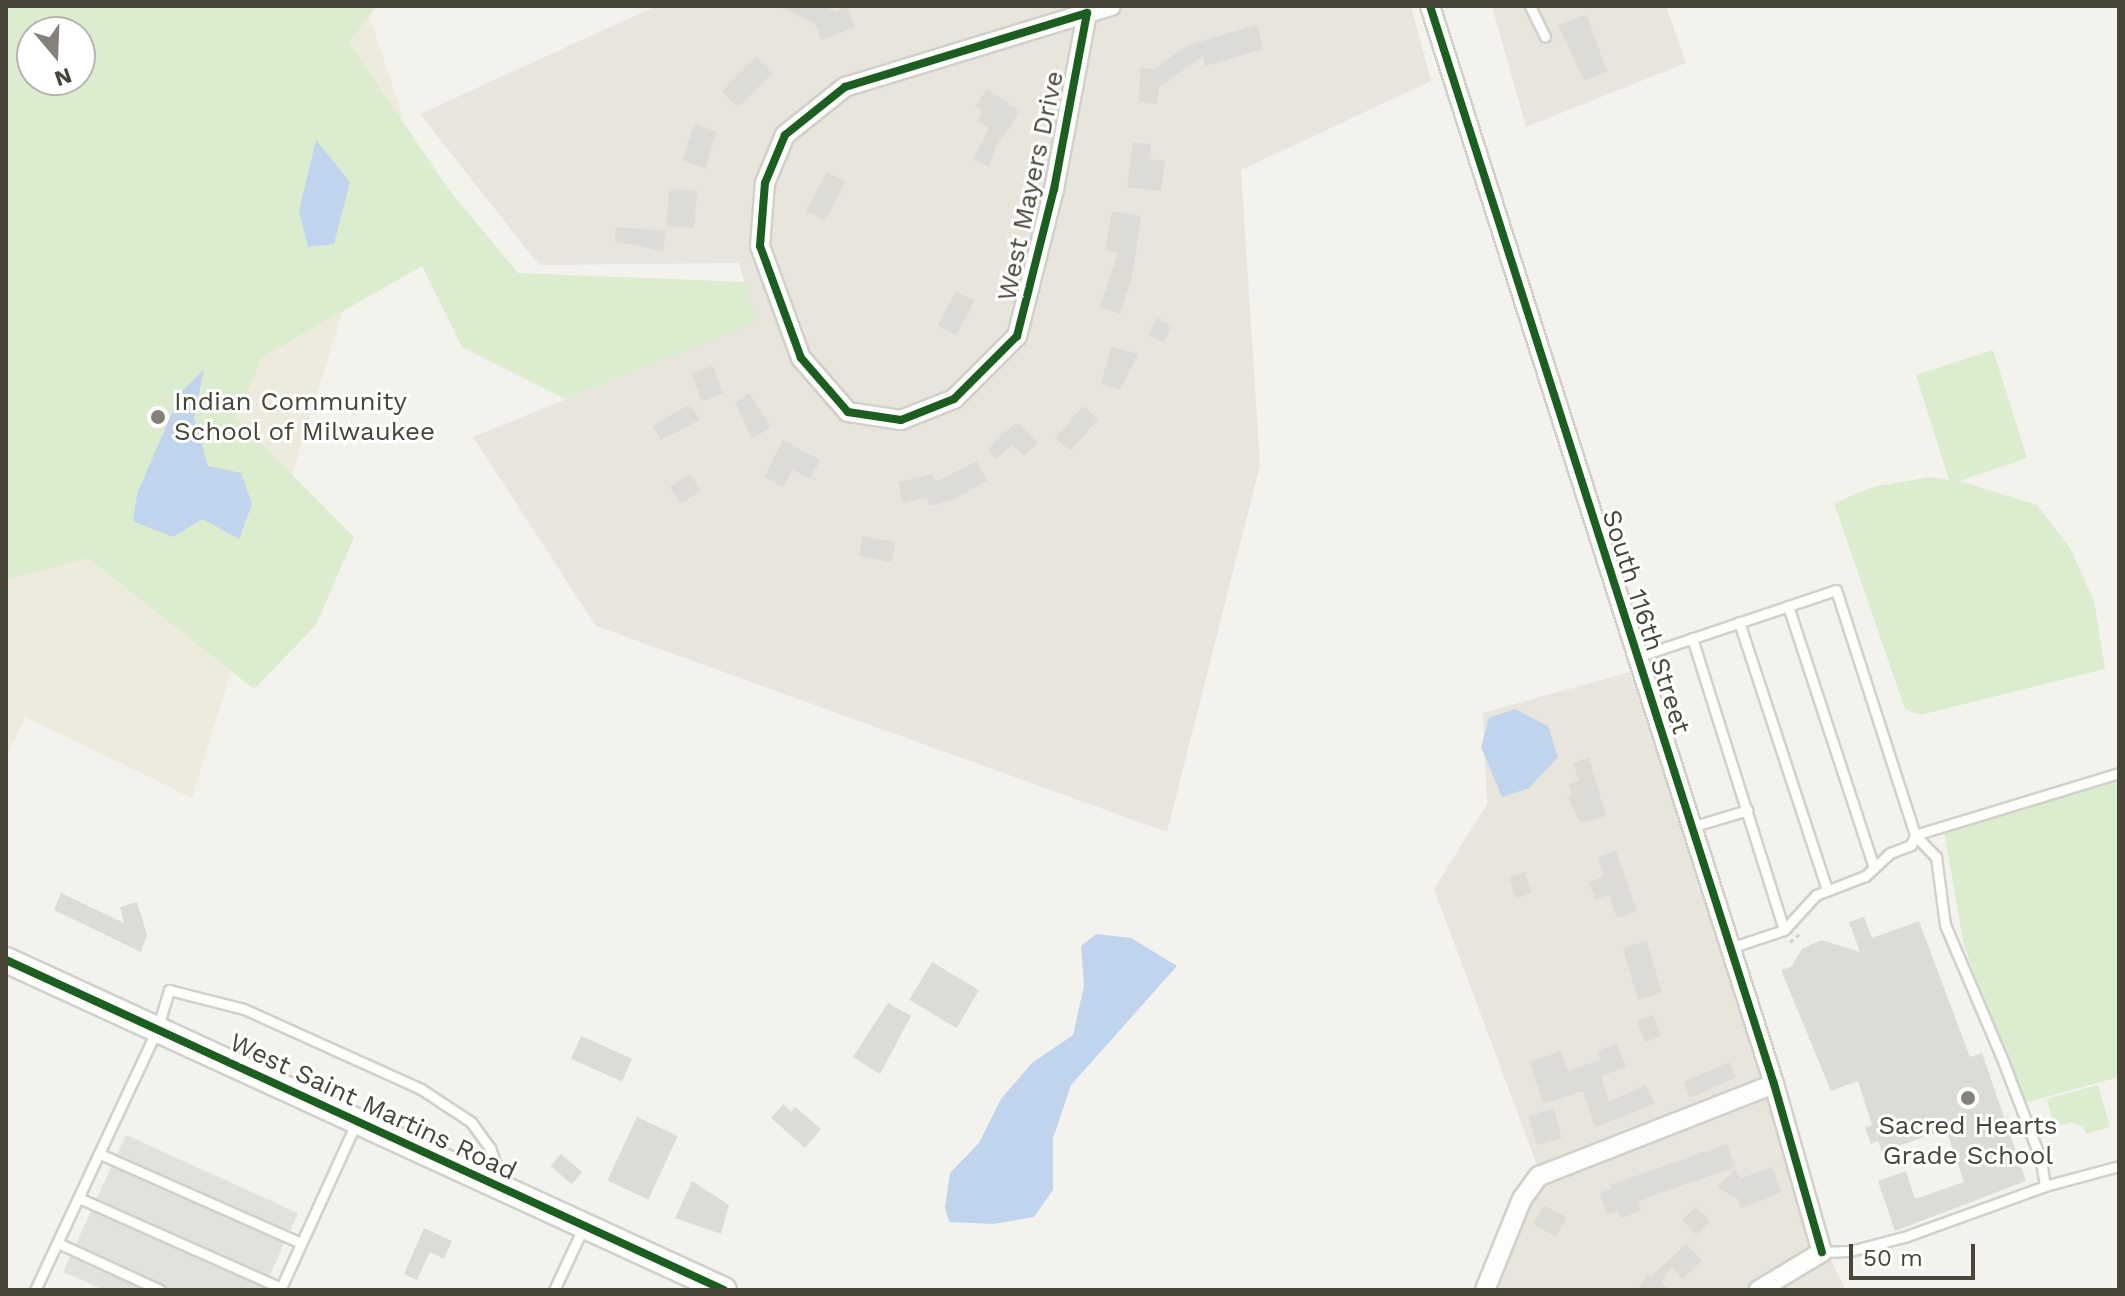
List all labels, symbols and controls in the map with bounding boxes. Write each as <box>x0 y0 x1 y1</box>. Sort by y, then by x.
north arrow <box>16 16 96 96</box>
text: N <box>52 63 75 92</box>
street label: West Mayers Drive <box>991 68 1071 304</box>
place label: Indian Community School of Milwaukee <box>174 386 437 448</box>
marker: Indian Community School of Milwaukee <box>149 408 167 426</box>
street label: South 116th Street <box>1595 506 1697 738</box>
street label: West Saint Martins Road <box>225 1027 521 1187</box>
marker: Sacred Hearts Grade School <box>1959 1089 1977 1107</box>
place label: Sacred Hearts Grade School <box>1878 1110 2058 1172</box>
scale bar <box>1853 1228 1979 1278</box>
text: 50 m <box>1863 1244 1923 1272</box>

